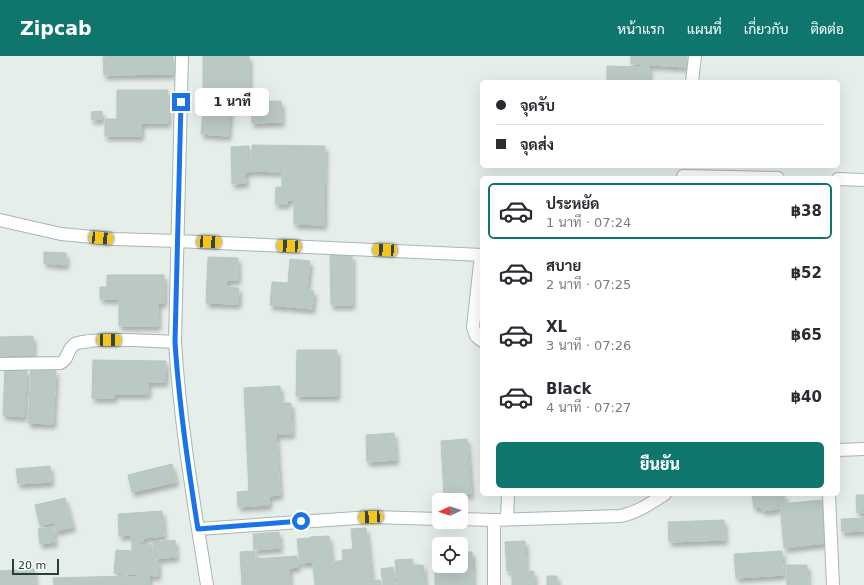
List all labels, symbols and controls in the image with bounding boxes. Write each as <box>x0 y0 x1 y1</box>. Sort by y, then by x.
text: Zipcab <box>20 17 92 39</box>
text: หน้าแรก <box>617 21 665 37</box>
text: แผนที่ <box>687 21 722 37</box>
text: เกี่ยวกับ <box>744 21 788 37</box>
text: ติดต่อ <box>810 21 844 37</box>
callout: 1 นาที <box>195 88 269 116</box>
route end <box>172 93 190 111</box>
text: 1 นาที <box>213 94 251 109</box>
text: จุดรับ <box>520 97 555 115</box>
text: จุดส่ง <box>520 136 554 154</box>
icon: car <box>498 193 534 229</box>
text: ประหยัด <box>546 195 599 213</box>
text: ฿38 <box>791 202 822 220</box>
text: 1 นาที · 07:24 <box>546 215 631 230</box>
car <box>89 231 113 245</box>
car <box>197 235 221 249</box>
car <box>277 239 301 253</box>
car <box>373 243 397 257</box>
icon: car <box>498 255 534 291</box>
text: สบาย <box>546 257 581 275</box>
text: ฿52 <box>791 264 822 282</box>
text: 2 นาที · 07:25 <box>546 277 631 292</box>
icon: car <box>498 317 534 353</box>
text: XL <box>546 318 567 336</box>
text: ฿65 <box>791 326 822 344</box>
car <box>97 334 121 346</box>
text: 3 นาที · 07:26 <box>546 338 631 353</box>
icon: car <box>498 379 534 415</box>
text: Black <box>546 380 592 398</box>
text: ฿40 <box>791 388 822 406</box>
text: 4 นาที · 07:27 <box>546 400 631 415</box>
button: ยืนยัน <box>496 442 824 488</box>
north arrow <box>432 493 468 529</box>
map controls <box>432 493 468 573</box>
car <box>359 510 383 524</box>
route start <box>292 512 310 530</box>
button: locate <box>432 537 468 573</box>
scale bar <box>12 557 59 576</box>
text: 20 m <box>18 559 46 572</box>

